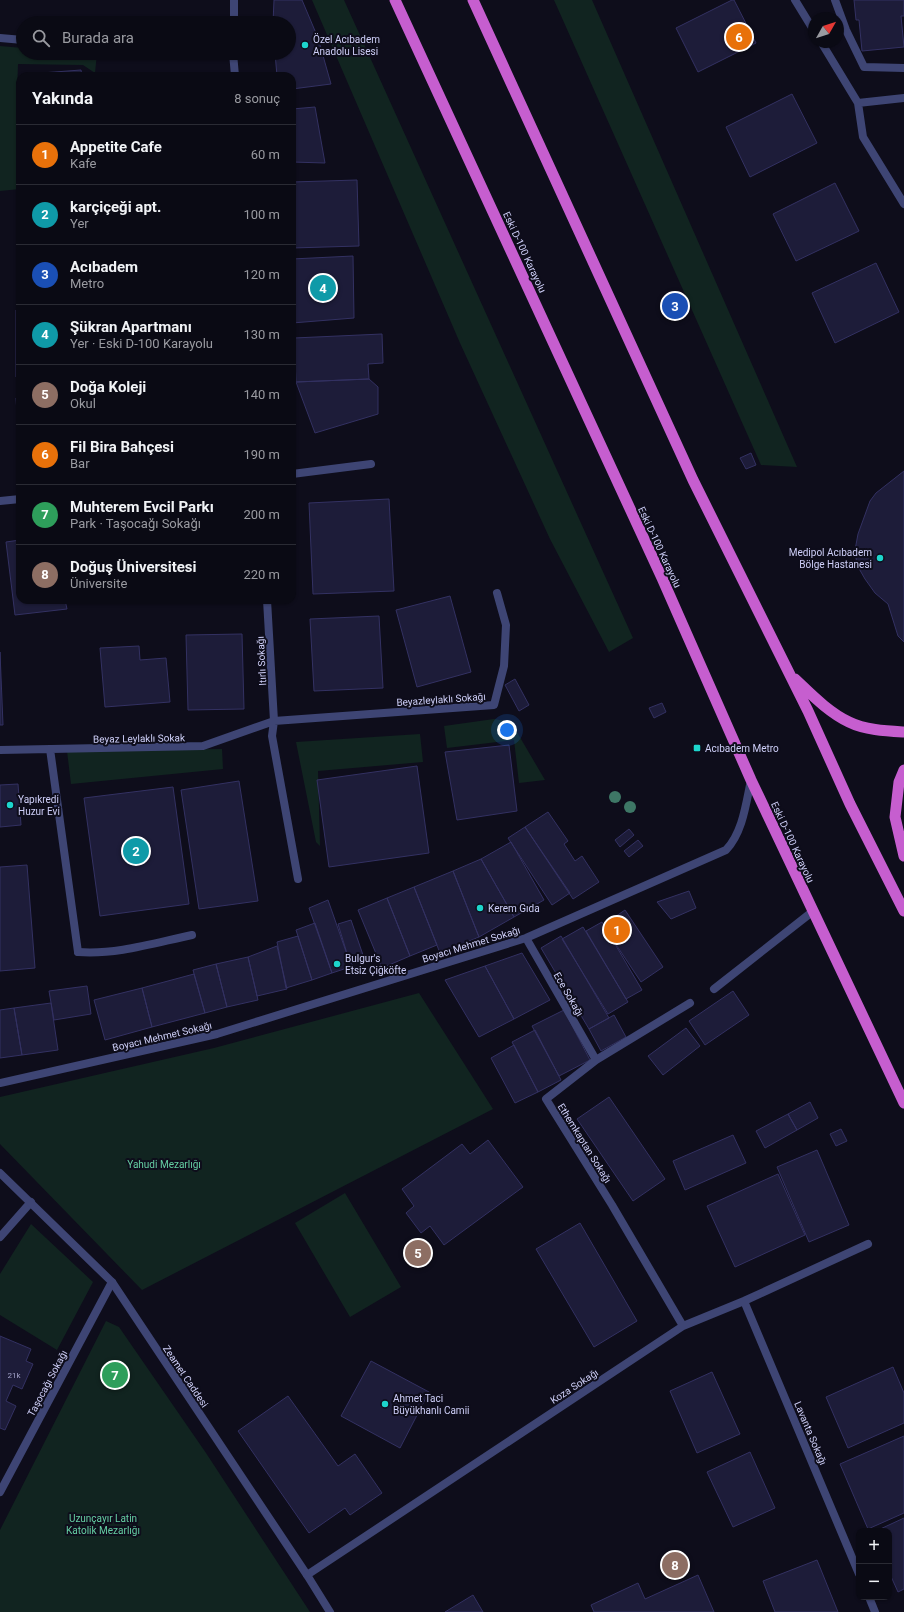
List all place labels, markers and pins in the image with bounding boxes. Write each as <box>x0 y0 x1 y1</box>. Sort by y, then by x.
pin: 6 <box>726 22 752 52</box>
place label: Özel Acıbadem Anadolu Lisesi <box>313 33 380 57</box>
marker: Özel Acıbadem Anadolu Lisesi <box>300 40 310 50</box>
pin: 4 <box>310 273 336 303</box>
pin: 3 <box>662 291 688 321</box>
place label: Medipol Acıbadem Bölge Hastanesi <box>789 547 872 570</box>
marker: Medipol Acıbadem Bölge Hastanesi <box>875 553 885 563</box>
marker: Acıbadem Metro <box>692 743 702 753</box>
place label: Acıbadem Metro <box>705 743 779 754</box>
place label: Yapıkredi Huzur Evi <box>18 794 60 817</box>
marker: Yapıkredi Huzur Evi <box>5 800 15 810</box>
pin: 2 <box>123 836 149 866</box>
marker: Kerem Gıda <box>475 903 485 913</box>
place label: Kerem Gıda <box>488 903 540 914</box>
pin: 1 <box>604 915 630 945</box>
place label: Bulgur's Etsiz Çiğköfte <box>345 953 406 976</box>
marker: Bulgur's Etsiz Çiğköfte <box>332 959 342 969</box>
pin: 5 <box>405 1238 431 1268</box>
pin: 7 <box>102 1360 128 1390</box>
place label: Ahmet Taci Büyükhanlı Camii <box>393 1393 470 1416</box>
marker: Ahmet Taci Büyükhanlı Camii <box>380 1399 390 1409</box>
pin: 8 <box>662 1550 688 1580</box>

